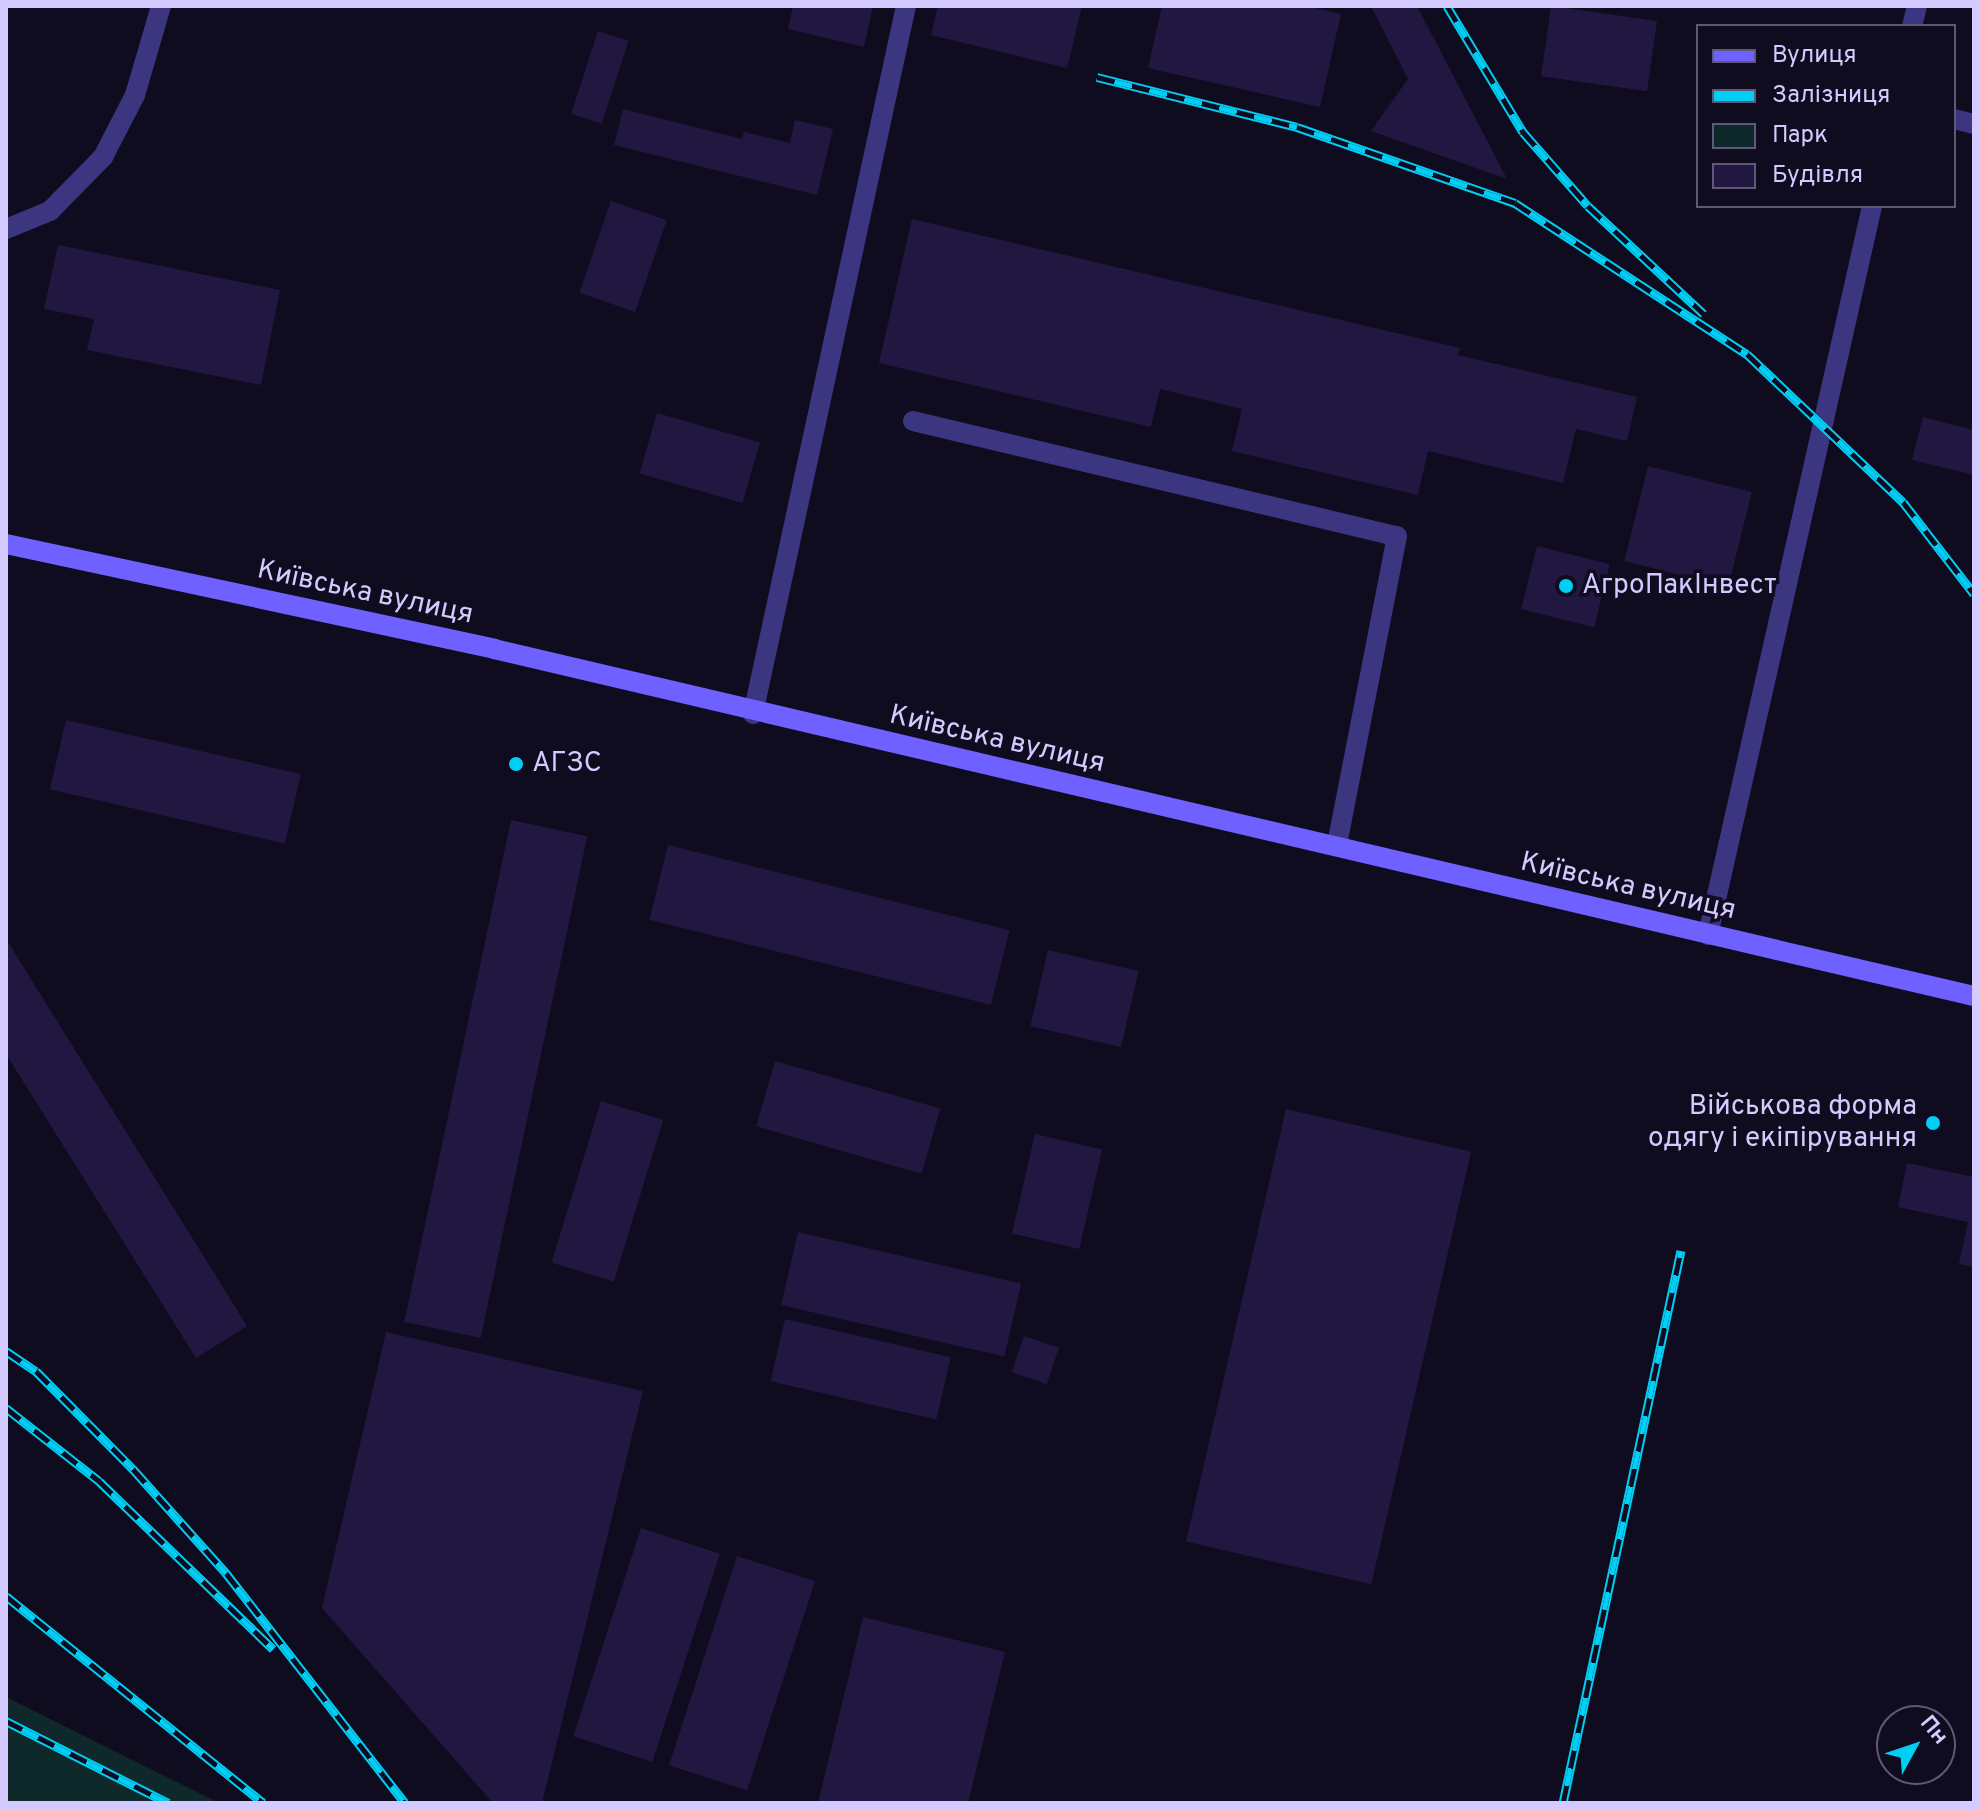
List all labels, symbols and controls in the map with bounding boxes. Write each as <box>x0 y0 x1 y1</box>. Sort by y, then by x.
legend <box>1696 24 1956 208</box>
text: Вулиця <box>1772 41 1856 71</box>
text: Залізниця <box>1772 81 1890 111</box>
text: Парк <box>1772 121 1828 151</box>
text: Будівля <box>1772 161 1863 191</box>
street label: Київська вулиця <box>254 554 476 632</box>
place label: АгроПакІнвест <box>1582 569 1777 603</box>
marker: АгроПакІнвест <box>1557 577 1575 595</box>
street label: Київська вулиця <box>886 699 1108 781</box>
place label: АГЗС <box>532 747 602 781</box>
marker: АГЗС <box>507 755 525 773</box>
street label: Київська вулиця <box>1517 846 1739 928</box>
place label: Військова форма одягу і екіпірування <box>1648 1090 1917 1156</box>
marker: Військова форма одягу і екіпірування <box>1924 1114 1942 1132</box>
north arrow <box>1876 1705 1956 1785</box>
text: Пн <box>1913 1710 1953 1751</box>

